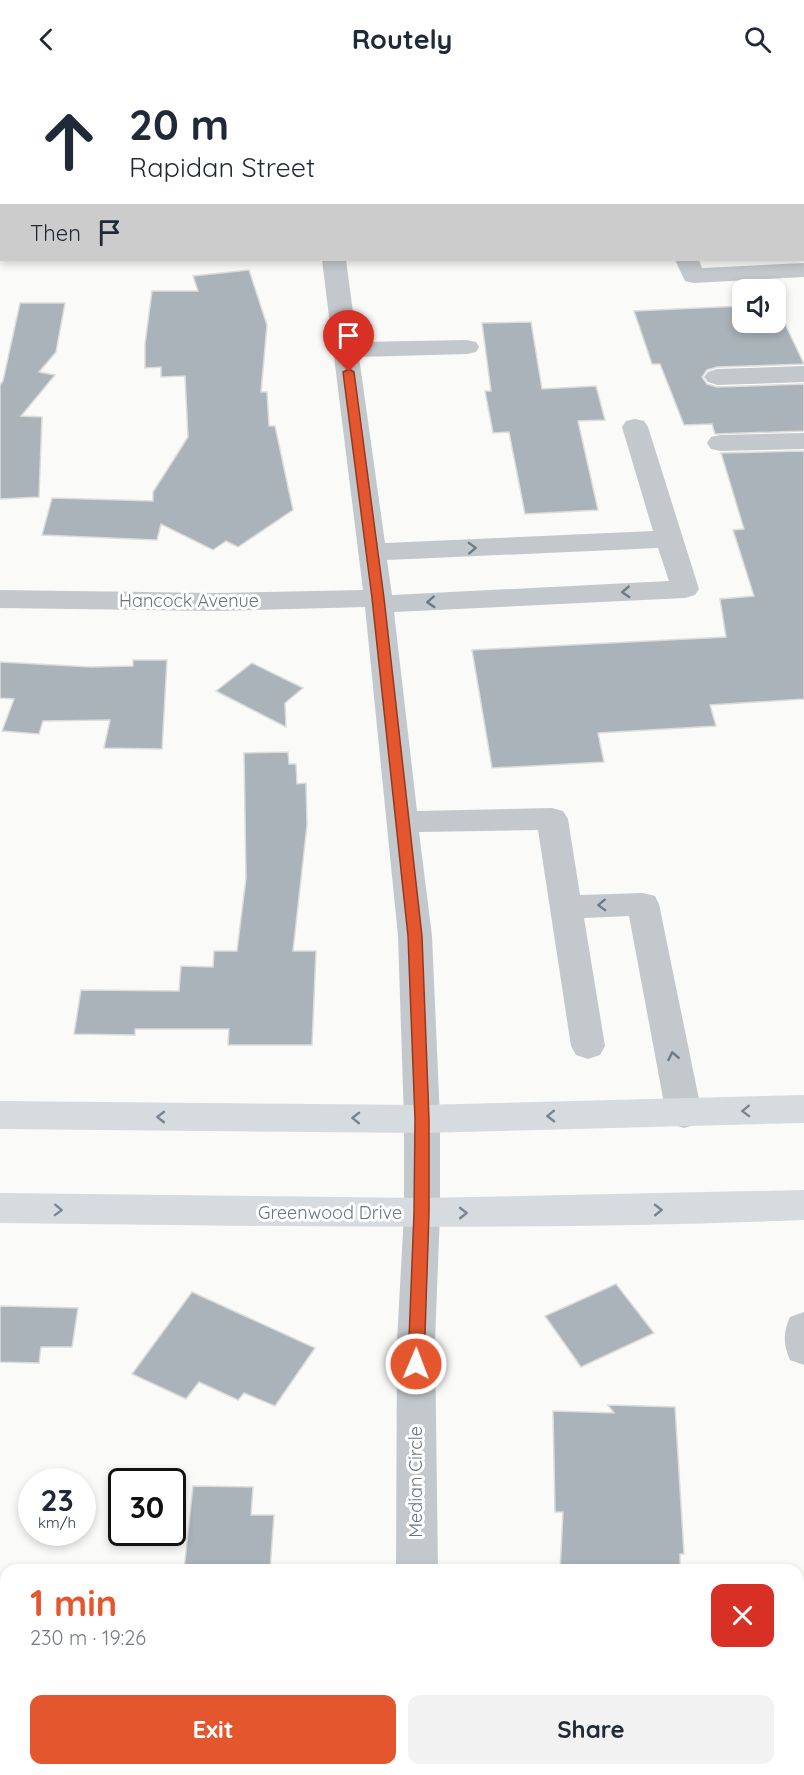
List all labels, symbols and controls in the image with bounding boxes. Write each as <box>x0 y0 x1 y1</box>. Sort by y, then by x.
text: Routely <box>352 22 452 56</box>
icon: back <box>30 23 63 56</box>
icon: search <box>741 23 774 56</box>
text: 20 m <box>129 98 229 151</box>
icon: ahead <box>30 102 108 180</box>
text: Rapidan Street <box>129 150 315 184</box>
icon: arrive <box>93 216 126 249</box>
text: Then <box>30 219 81 247</box>
map controls <box>732 279 786 333</box>
button: sound <box>732 279 786 333</box>
pin <box>323 310 374 372</box>
icon: arrive <box>332 319 365 352</box>
one-way arrow <box>468 541 477 554</box>
one-way arrow <box>622 585 631 598</box>
street label: Hancock Avenue <box>119 589 259 612</box>
one-way arrow <box>427 595 436 608</box>
one-way arrow <box>598 899 607 912</box>
one-way arrow <box>667 1051 680 1061</box>
one-way arrow <box>741 1105 750 1117</box>
one-way arrow <box>546 1110 555 1122</box>
one-way arrow <box>156 1111 165 1123</box>
one-way arrow <box>351 1112 360 1124</box>
street label: Greenwood Drive <box>258 1201 402 1224</box>
one-way arrow <box>654 1203 663 1216</box>
one-way arrow <box>54 1204 63 1216</box>
one-way arrow <box>459 1206 468 1219</box>
position arrow <box>384 1332 448 1396</box>
street label: Median Circle <box>404 1426 427 1538</box>
speed limit sign: 30 <box>108 1468 186 1546</box>
text: 23 <box>40 1481 74 1519</box>
text: km/h <box>38 1513 76 1532</box>
text: 1 min <box>30 1580 117 1625</box>
button: close <box>711 1584 774 1647</box>
text: 230 m · 19:26 <box>30 1625 146 1650</box>
button: Exit <box>30 1695 396 1764</box>
button: Share <box>408 1695 774 1764</box>

